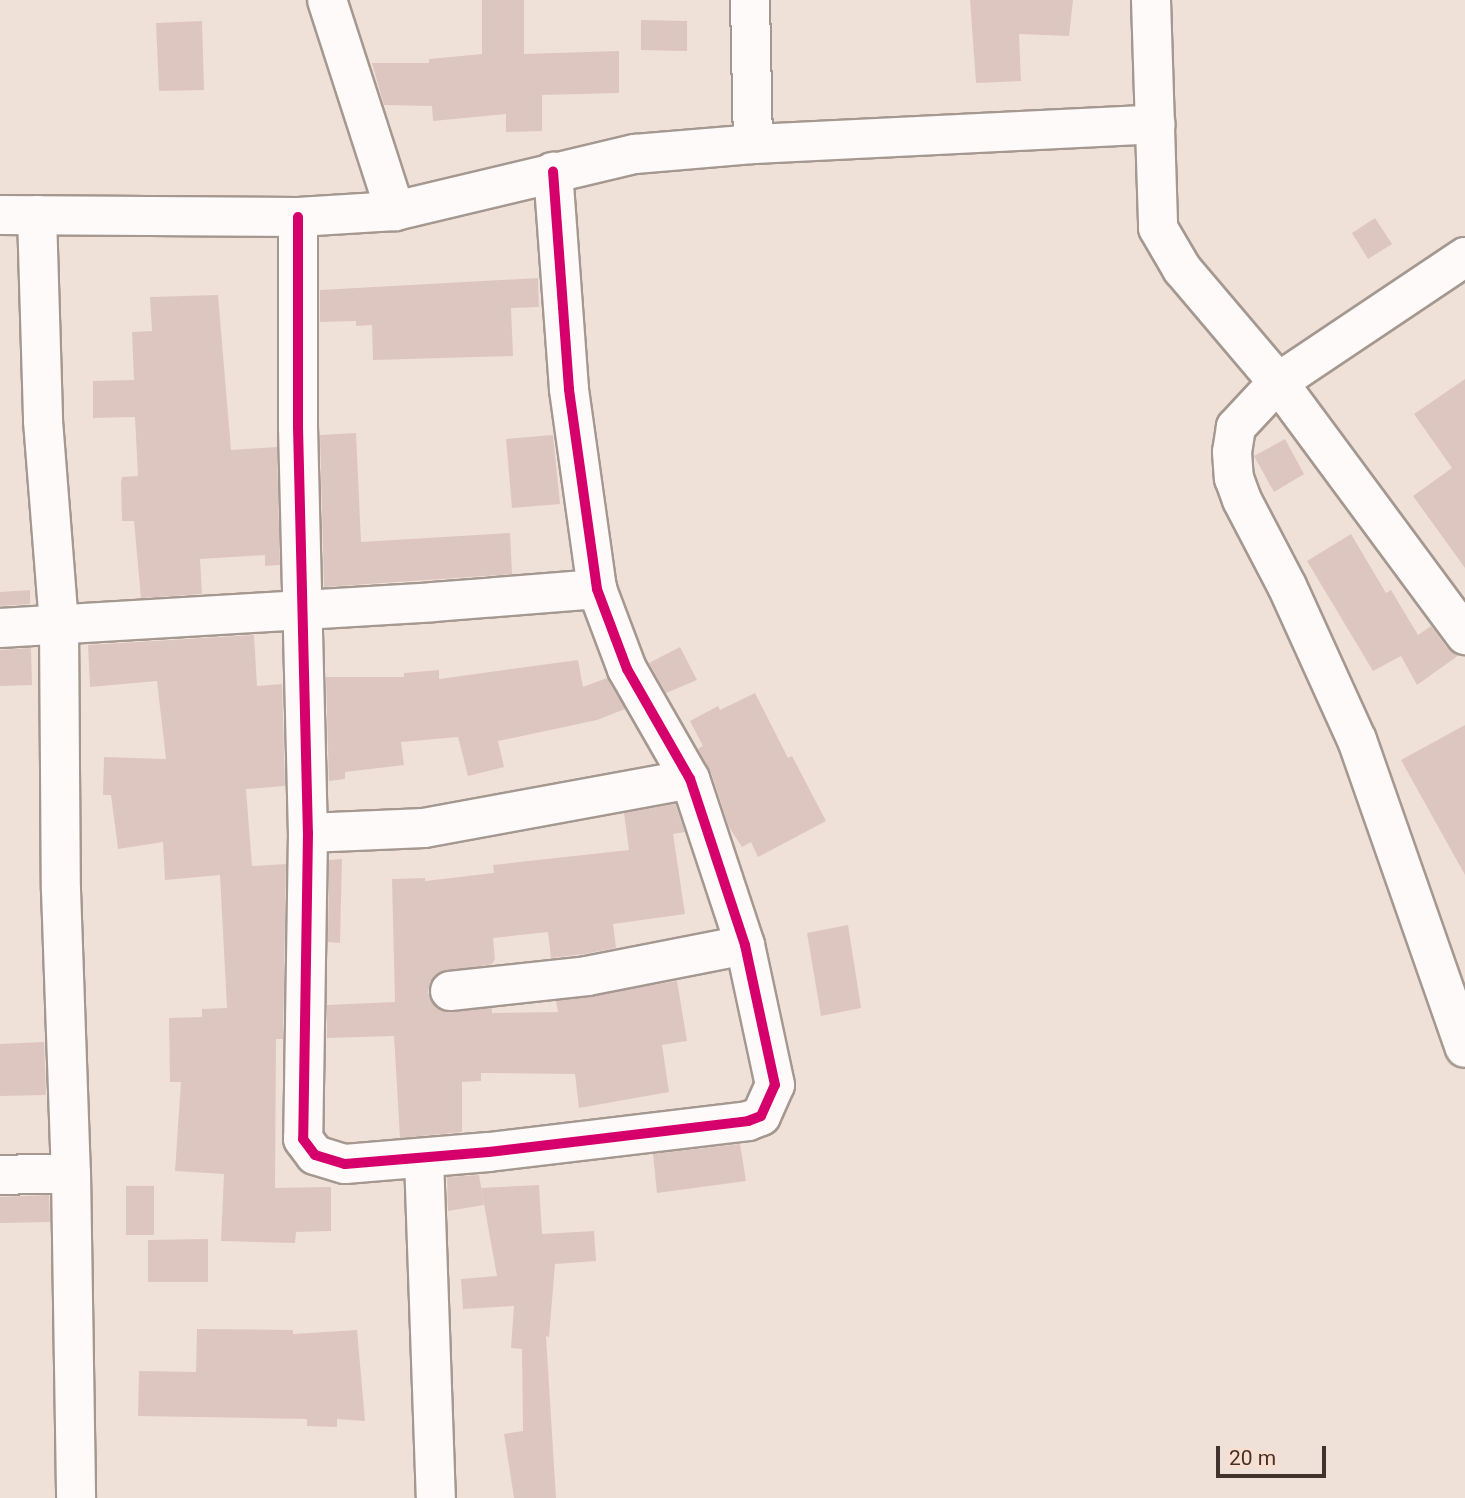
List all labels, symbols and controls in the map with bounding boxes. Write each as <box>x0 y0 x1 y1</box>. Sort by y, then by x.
scale bar <box>1220 1432 1330 1476</box>
text: 20 m <box>1229 1446 1276 1470</box>

